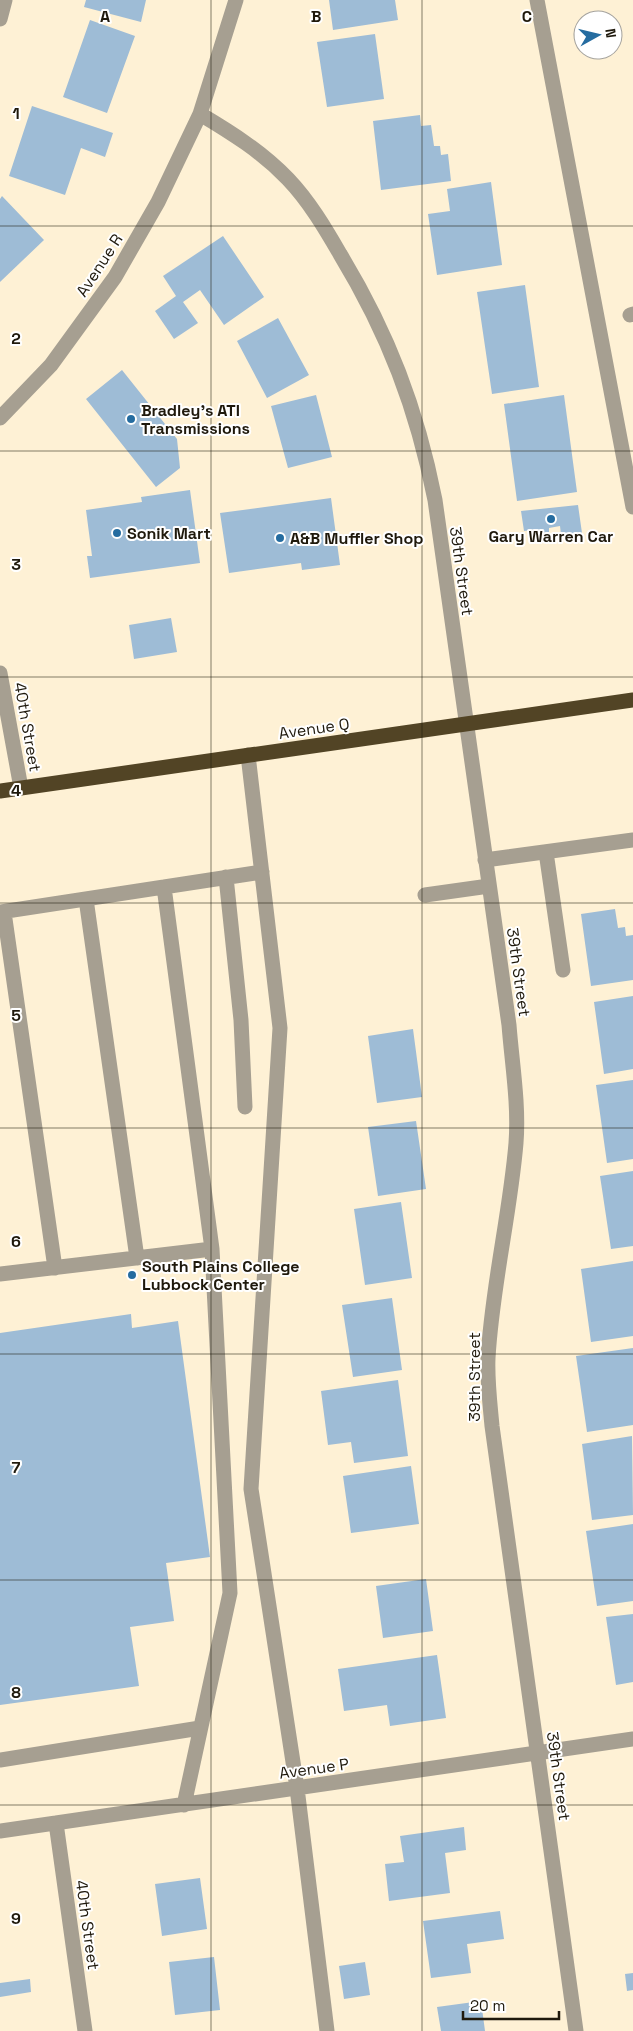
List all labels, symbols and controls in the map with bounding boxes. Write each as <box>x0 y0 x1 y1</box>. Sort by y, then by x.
text: A <box>100 6 110 27</box>
text: B <box>311 6 321 27</box>
text: C <box>522 6 532 27</box>
north arrow <box>573 10 623 60</box>
text: N <box>601 27 620 39</box>
text: 1 <box>12 103 20 124</box>
street label: Avenue R <box>71 230 127 301</box>
text: 2 <box>11 328 21 349</box>
place label: Bradley's ATI Transmissions <box>141 400 250 439</box>
marker: Bradley's ATI Transmissions <box>125 413 137 425</box>
marker: Gary Warren Car <box>545 513 557 525</box>
place label: Sonik Mart <box>127 523 211 544</box>
street label: 39th Street <box>445 525 478 617</box>
place label: Gary Warren Car <box>489 526 613 547</box>
marker: Sonik Mart <box>111 527 123 539</box>
place label: A&B Muffler Shop <box>290 528 423 549</box>
marker: A&B Muffler Shop <box>274 532 286 544</box>
text: 3 <box>11 554 21 575</box>
street label: 40th Street <box>9 681 46 773</box>
street label: Avenue Q <box>277 713 351 744</box>
text: 4 <box>11 780 21 801</box>
street label: 39th Street <box>502 926 535 1018</box>
text: 5 <box>11 1005 21 1026</box>
text: 6 <box>11 1231 21 1252</box>
place label: South Plains College Lubbock Center <box>142 1256 300 1295</box>
marker: South Plains College Lubbock Center <box>126 1269 138 1281</box>
street label: 39th Street <box>464 1332 485 1422</box>
text: 7 <box>12 1457 21 1478</box>
text: 8 <box>11 1682 21 1703</box>
street label: 39th Street <box>542 1730 575 1822</box>
street label: Avenue P <box>278 1753 351 1784</box>
street label: 40th Street <box>71 1879 104 1971</box>
text: 9 <box>11 1908 21 1929</box>
scale bar <box>463 1988 559 2020</box>
text: 20 m <box>470 1996 505 2015</box>

